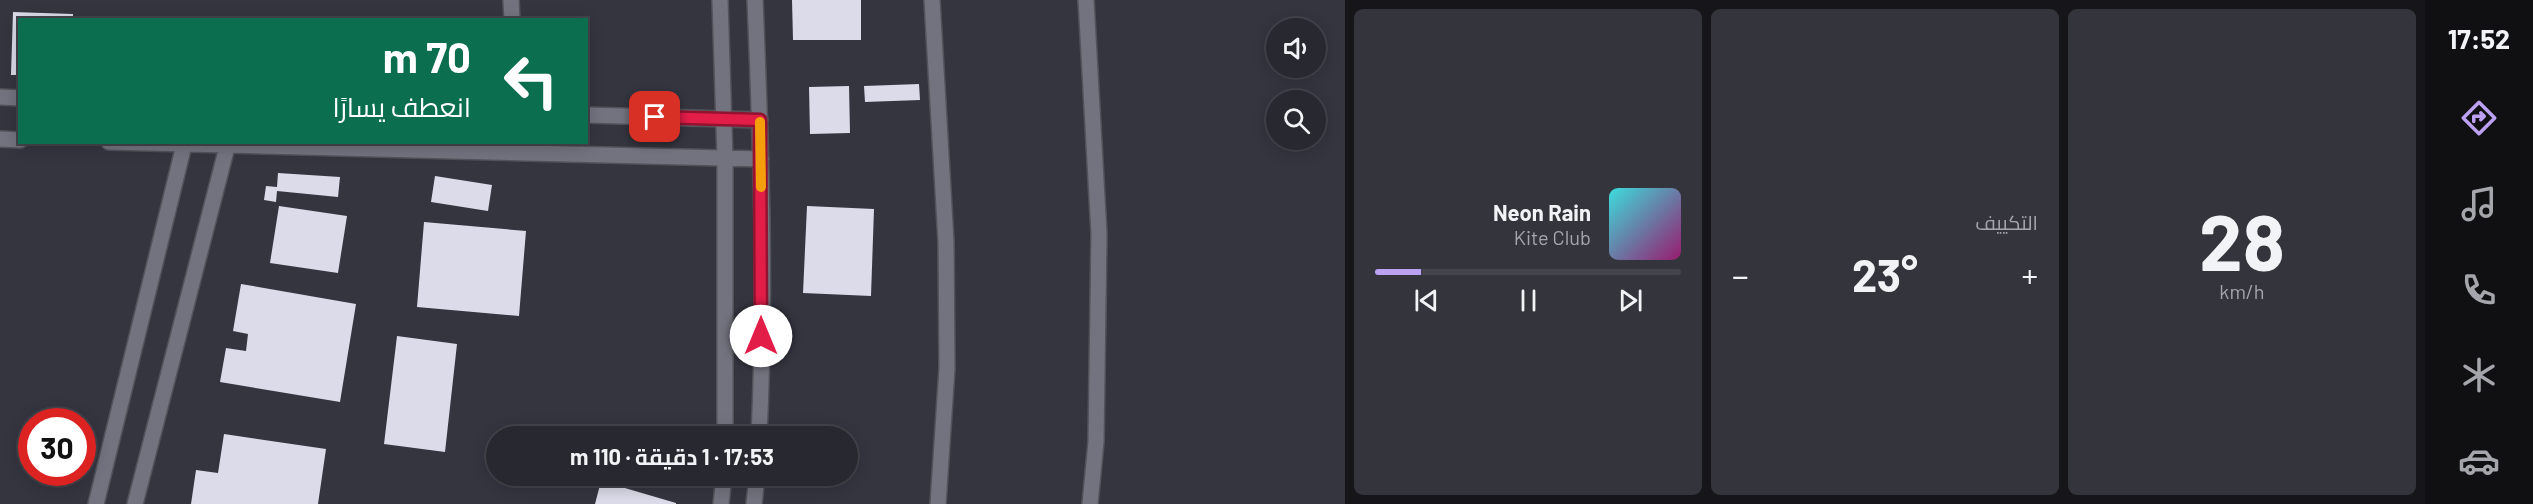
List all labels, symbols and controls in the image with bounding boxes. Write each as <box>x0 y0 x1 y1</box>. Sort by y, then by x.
map controls <box>1266 18 1326 150</box>
button: sound <box>1266 18 1326 78</box>
text: 17:52 <box>2448 22 2510 54</box>
text: 70 m <box>383 31 471 81</box>
icon: left <box>492 42 570 120</box>
text: انعطف يسارًا <box>332 90 471 122</box>
button: search <box>1266 90 1326 150</box>
pin <box>629 91 680 142</box>
icon: directions <box>2458 97 2500 139</box>
icon: arrive <box>638 100 671 133</box>
icon: music <box>2458 183 2500 225</box>
text: 28 <box>2199 193 2285 287</box>
text: Neon Rain <box>1493 199 1591 225</box>
text: التكييف <box>1975 210 2038 234</box>
text: Kite Club <box>1514 225 1591 249</box>
text: 23° <box>1852 247 1918 301</box>
text: − <box>1732 255 1749 295</box>
text: + <box>2021 255 2038 295</box>
icon: phone <box>2458 269 2500 311</box>
text: km/h <box>2219 279 2265 303</box>
icon: previous <box>1410 284 1443 317</box>
icon: pause <box>1512 284 1545 317</box>
icon: next <box>1614 284 1647 317</box>
position arrow <box>729 304 793 368</box>
icon: climate <box>2458 354 2500 396</box>
speed limit sign: 30 <box>18 408 96 486</box>
icon: car <box>2458 440 2500 482</box>
text: 17:53 · 1 دقيقة · 110 m <box>570 443 774 469</box>

